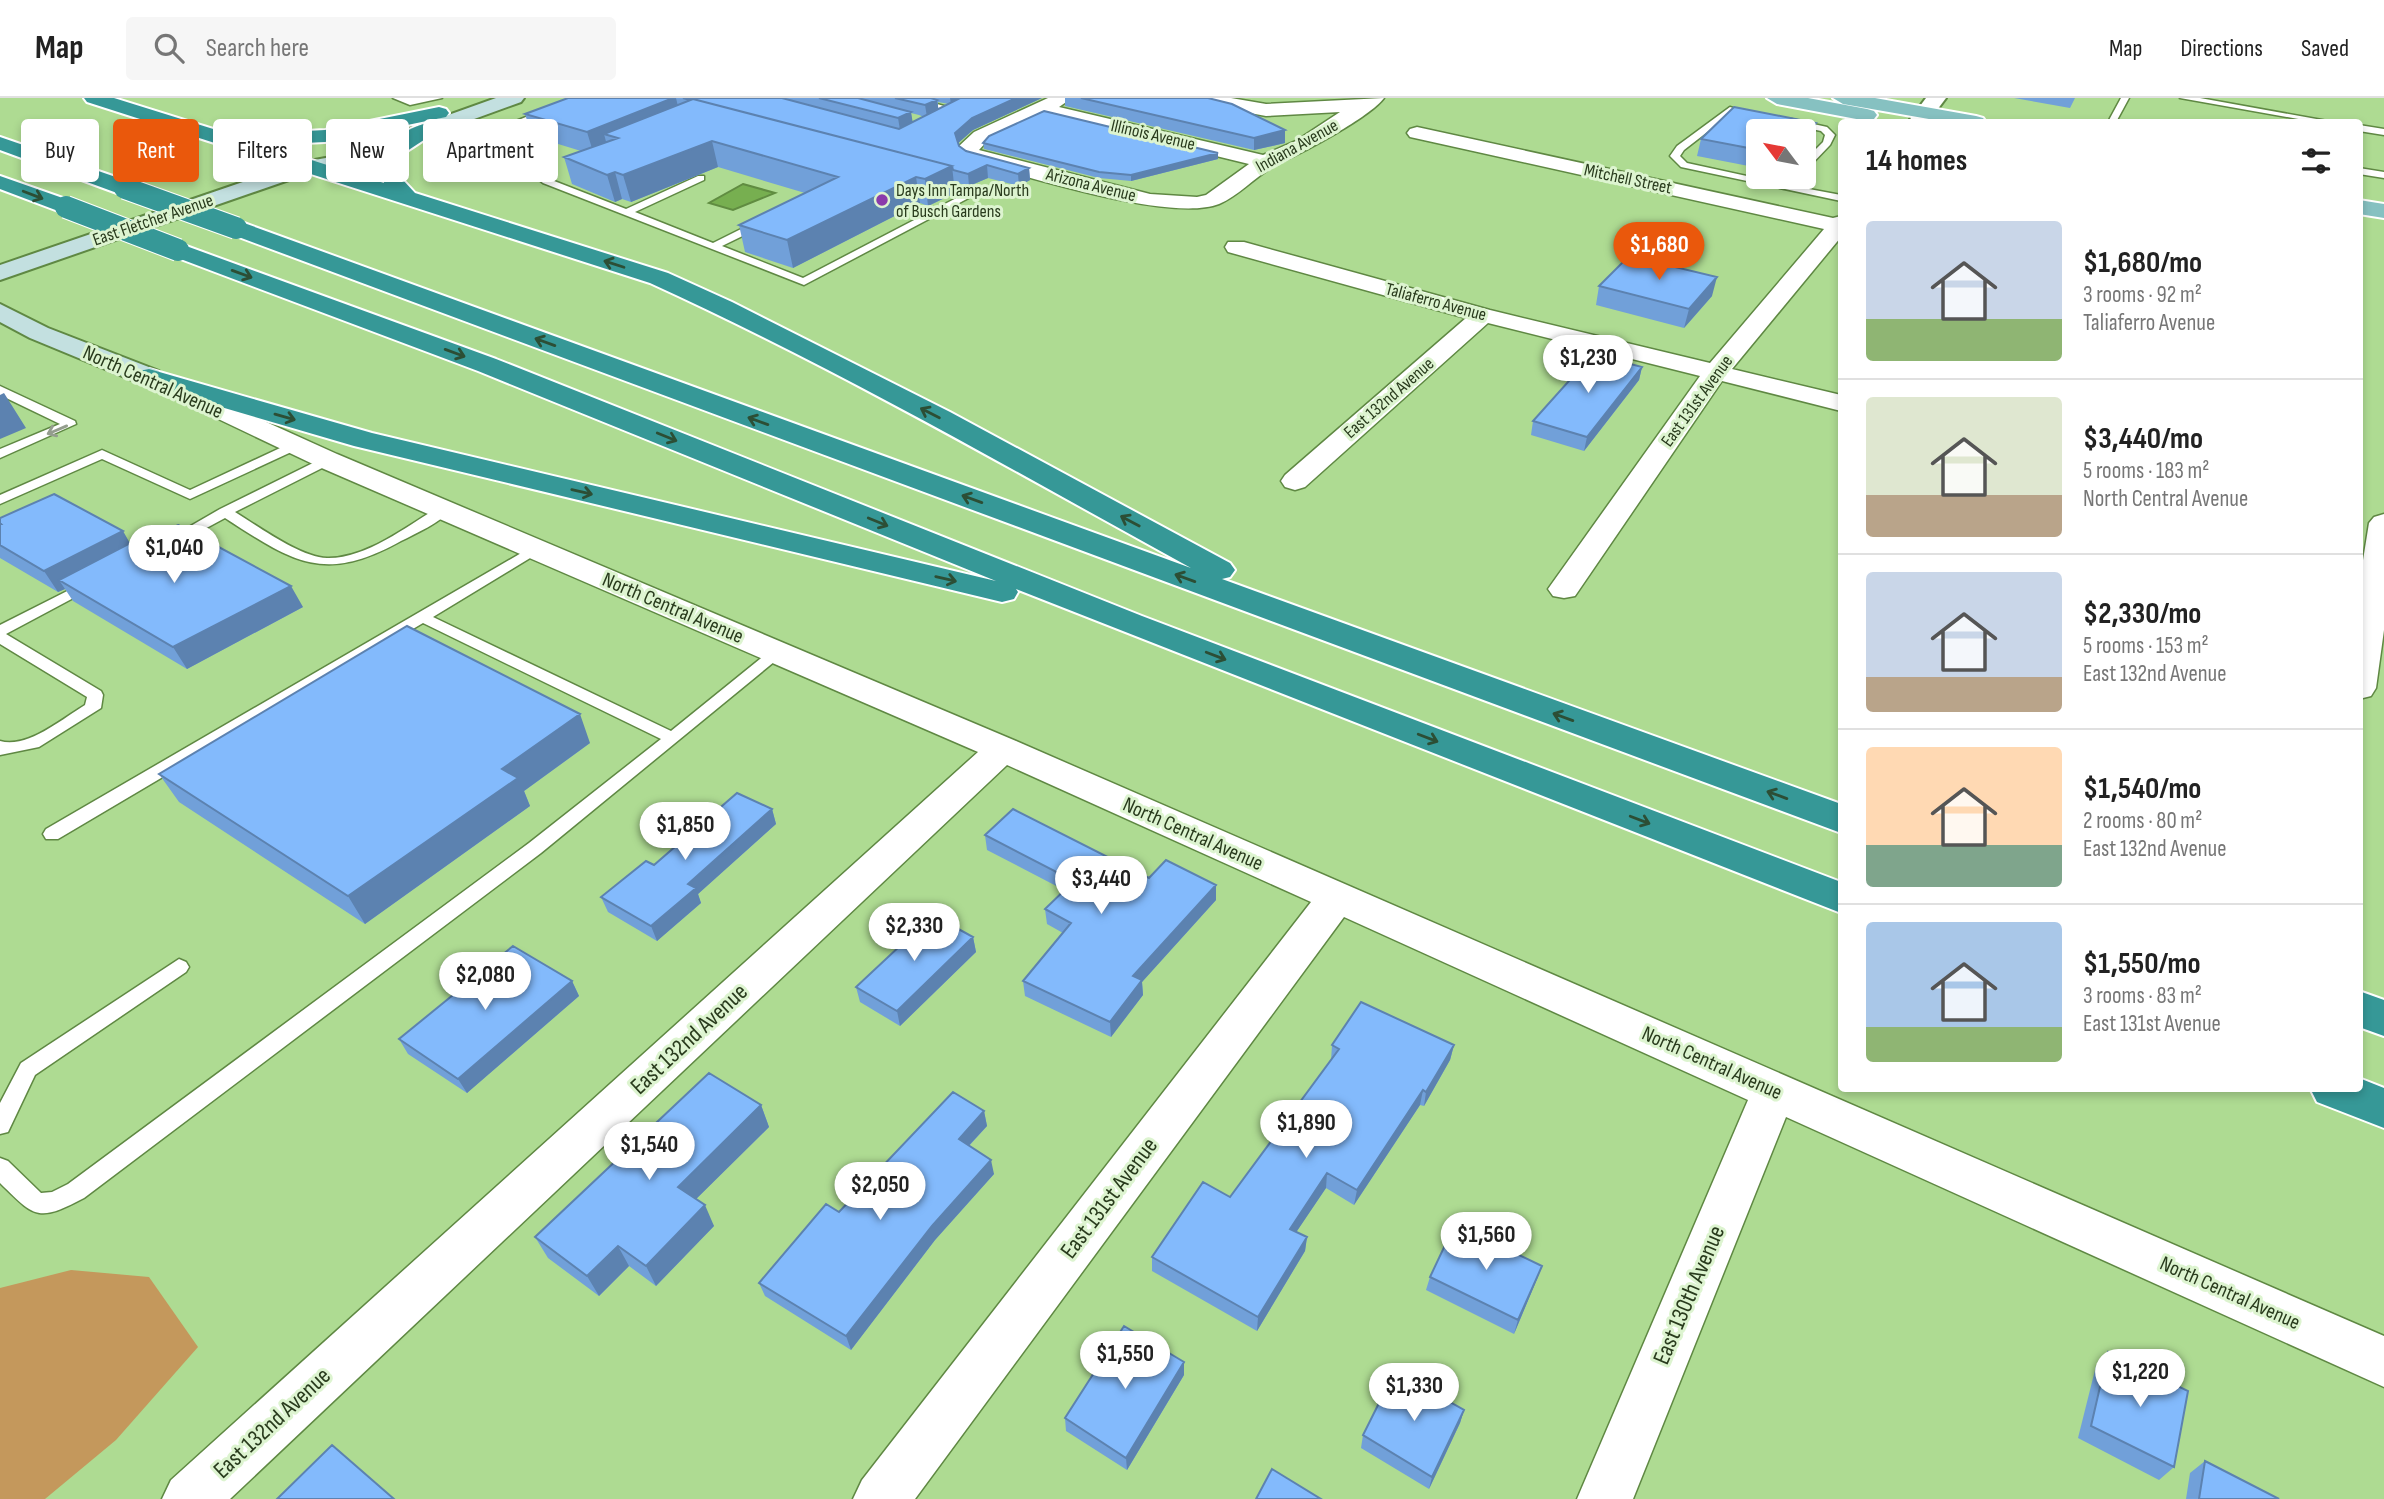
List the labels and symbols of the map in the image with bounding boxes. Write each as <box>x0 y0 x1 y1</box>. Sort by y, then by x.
street label: Illinois Avenue <box>1109 115 1197 155</box>
street label: Indiana Avenue <box>1252 115 1342 177</box>
north arrow <box>1746 119 1816 189</box>
street label: Mitchell Street <box>1582 159 1674 199</box>
street label: Arizona Avenue <box>1043 163 1138 206</box>
place label: Days Inn Tampa/North of Busch Gardens <box>896 180 1029 222</box>
one-way arrow <box>22 190 44 202</box>
street label: East Fletcher Avenue <box>90 190 216 250</box>
marker: Days Inn Tampa/North of Busch Gardens <box>874 192 890 208</box>
pin: $1,680 <box>1602 222 1716 282</box>
one-way arrow <box>604 256 626 269</box>
one-way arrow <box>230 269 252 281</box>
street label: Taliaferro Avenue <box>1383 278 1489 326</box>
one-way arrow <box>534 335 556 347</box>
pin: $1,230 <box>1531 336 1645 395</box>
street label: North Central Avenue <box>79 340 227 424</box>
one-way arrow <box>444 348 466 360</box>
street label: East 131st Avenue <box>1657 351 1737 451</box>
street label: East 132nd Avenue <box>1340 353 1438 443</box>
one-way arrow <box>920 406 941 420</box>
one-way arrow <box>273 412 295 425</box>
one-way arrow <box>748 413 770 426</box>
one-way arrow <box>47 424 68 437</box>
one-way arrow <box>655 431 677 444</box>
one-way arrow <box>570 486 593 499</box>
one-way arrow <box>961 492 983 504</box>
one-way arrow <box>1120 514 1141 528</box>
one-way arrow <box>866 516 888 529</box>
pin: $1,040 <box>117 526 231 585</box>
street label: North Central Avenue <box>599 567 747 649</box>
one-way arrow <box>1175 571 1197 583</box>
one-way arrow <box>934 573 957 586</box>
one-way arrow <box>1205 651 1227 664</box>
one-way arrow <box>1553 710 1575 722</box>
one-way arrow <box>1417 733 1439 746</box>
one-way arrow <box>1766 788 1788 801</box>
street label: North Central Avenue <box>1119 792 1267 876</box>
pin: $1,850 <box>628 802 742 862</box>
one-way arrow <box>1629 815 1651 828</box>
pin: $3,440 <box>1044 856 1158 916</box>
pin: $2,330 <box>857 904 971 963</box>
pin: $2,080 <box>428 953 542 1012</box>
street label: East 132nd Avenue <box>624 977 754 1101</box>
street label: North Central Avenue <box>1638 1021 1786 1105</box>
pin: $1,890 <box>1249 1100 1363 1160</box>
pin: $1,540 <box>592 1122 706 1182</box>
street label: East 131st Avenue <box>1054 1132 1164 1264</box>
pin: $2,050 <box>823 1162 937 1222</box>
pin: $1,560 <box>1429 1212 1543 1272</box>
street label: East 130th Avenue <box>1647 1221 1731 1369</box>
street label: North Central Avenue <box>2156 1251 2304 1335</box>
pin: $1,550 <box>1068 1332 1182 1391</box>
pin: $1,220 <box>2083 1350 2197 1409</box>
street label: East 132nd Avenue <box>207 1361 337 1485</box>
pin: $1,330 <box>1357 1364 1471 1423</box>

